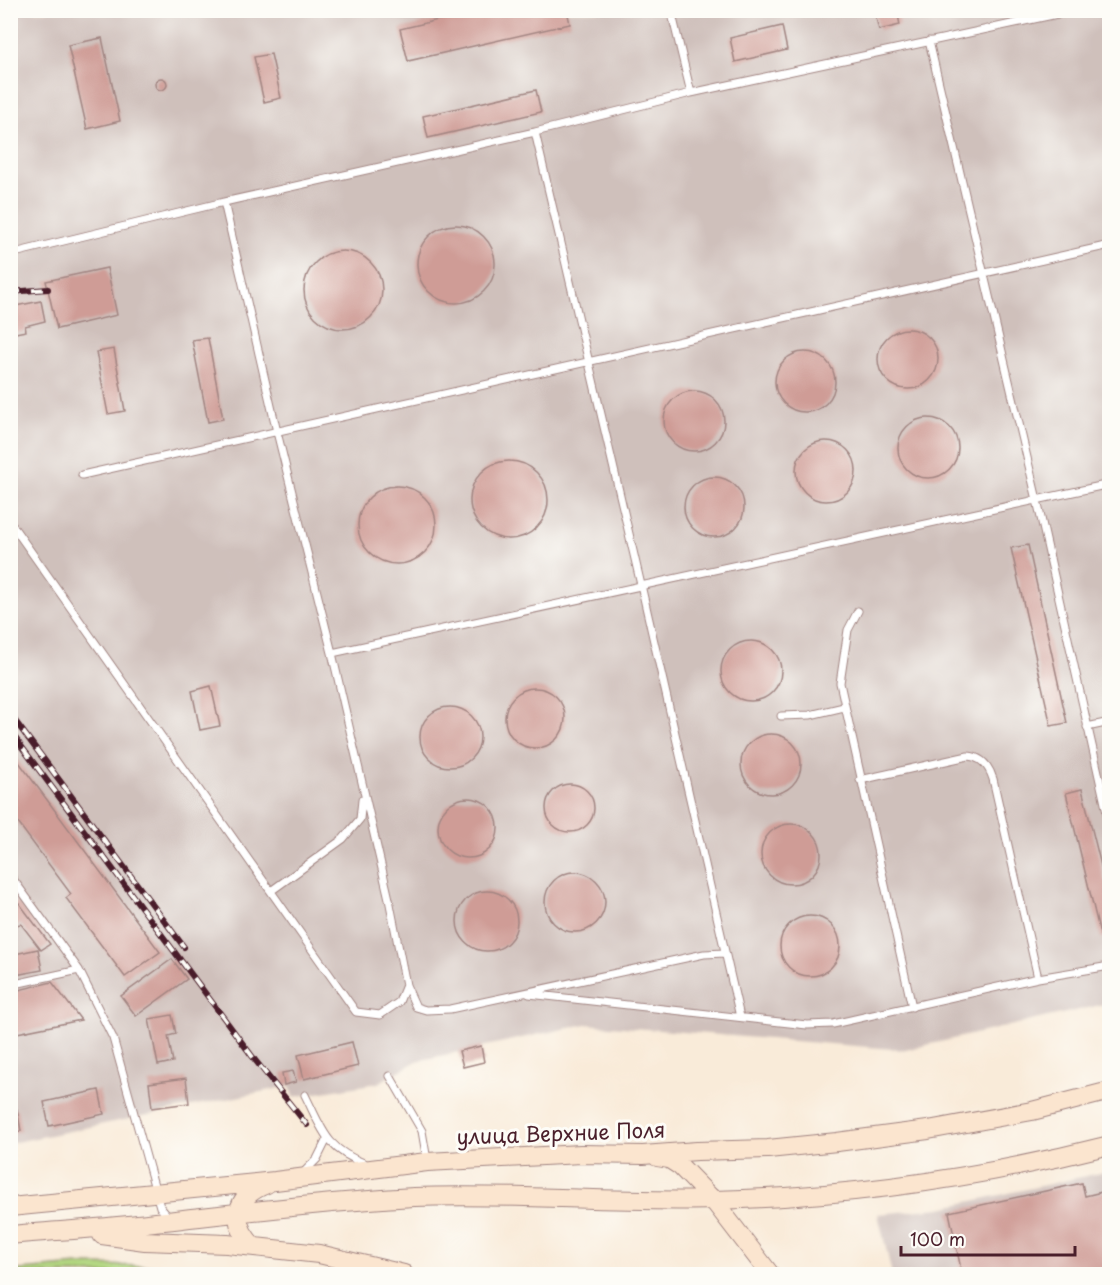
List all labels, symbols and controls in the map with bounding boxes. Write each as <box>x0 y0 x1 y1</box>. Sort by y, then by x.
street label: улица Верхние Поля <box>456 1112 666 1152</box>
scale bar <box>901 1219 1075 1257</box>
text: 100 m <box>910 1225 965 1252</box>

